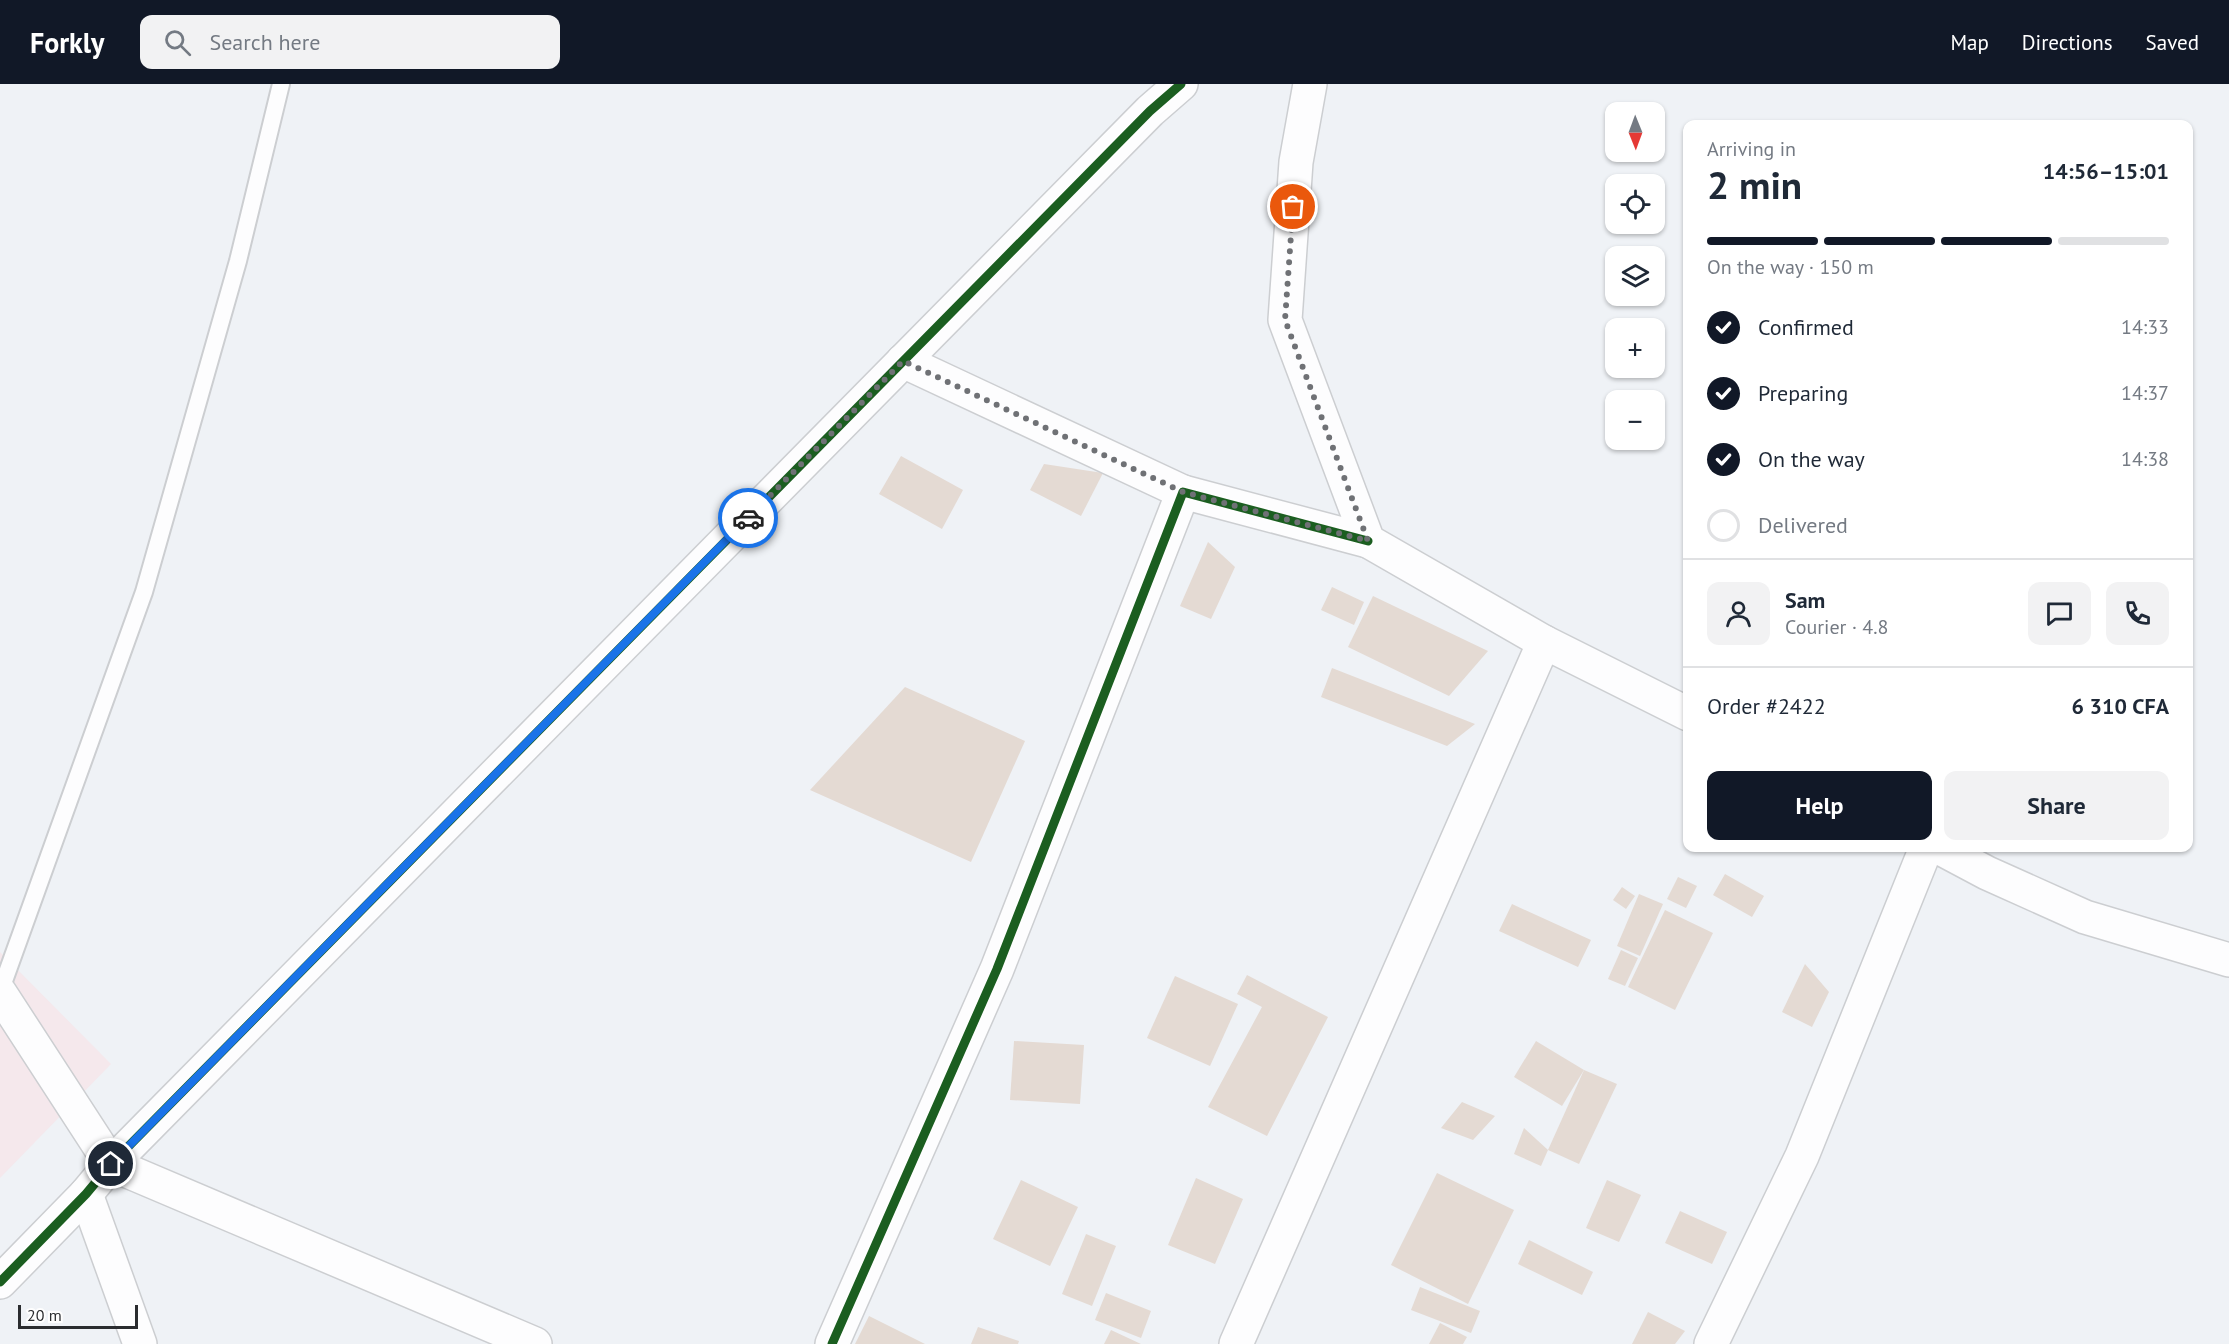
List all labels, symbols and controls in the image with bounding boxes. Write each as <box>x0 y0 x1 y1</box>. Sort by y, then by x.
search box <box>140 15 560 69</box>
text: Forkly <box>30 24 104 61</box>
icon: search <box>161 26 194 59</box>
text: Search here <box>209 28 320 56</box>
text: Map <box>1950 29 1989 56</box>
text: Directions <box>2022 29 2113 56</box>
text: Saved <box>2146 29 2199 56</box>
north arrow <box>1605 102 1665 162</box>
map controls <box>1605 102 1665 450</box>
text: Arriving in <box>1707 136 1796 162</box>
text: 14:56–15:01 <box>2043 157 2169 185</box>
text: 2 min <box>1707 159 1802 210</box>
button: locate <box>1605 174 1665 234</box>
pin <box>1267 181 1318 232</box>
icon: bag <box>1276 190 1309 223</box>
button: layers <box>1605 246 1665 306</box>
text: On the way · 150 m <box>1707 254 1874 280</box>
icon: check <box>1707 311 1740 344</box>
text: Confirmed <box>1758 313 1854 341</box>
text: 14:33 <box>2121 314 2169 340</box>
button: + <box>1605 318 1665 378</box>
icon: check <box>1707 377 1740 410</box>
text: Preparing <box>1758 379 1848 407</box>
text: 14:37 <box>2121 380 2169 406</box>
button: − <box>1605 390 1665 450</box>
icon: check <box>1707 443 1740 476</box>
text: On the way <box>1758 445 1865 473</box>
text: 14:38 <box>2121 446 2169 472</box>
courier <box>718 488 778 548</box>
icon: car <box>732 502 765 535</box>
text: Delivered <box>1758 511 1848 539</box>
button: person <box>1707 582 1770 645</box>
button: chat <box>2028 582 2091 645</box>
button: phone <box>2106 582 2169 645</box>
text: Sam <box>1785 586 1825 614</box>
text: Courier · 4.8 <box>1785 614 1888 640</box>
text: Order #2422 <box>1707 692 1826 720</box>
text: 6 310 CFA <box>2071 692 2169 720</box>
button: Help <box>1707 771 1932 840</box>
button: Share <box>1944 771 2169 840</box>
pin <box>85 1138 136 1189</box>
icon: home <box>94 1147 127 1180</box>
scale bar <box>18 1302 138 1330</box>
text: 20 m <box>27 1305 62 1325</box>

